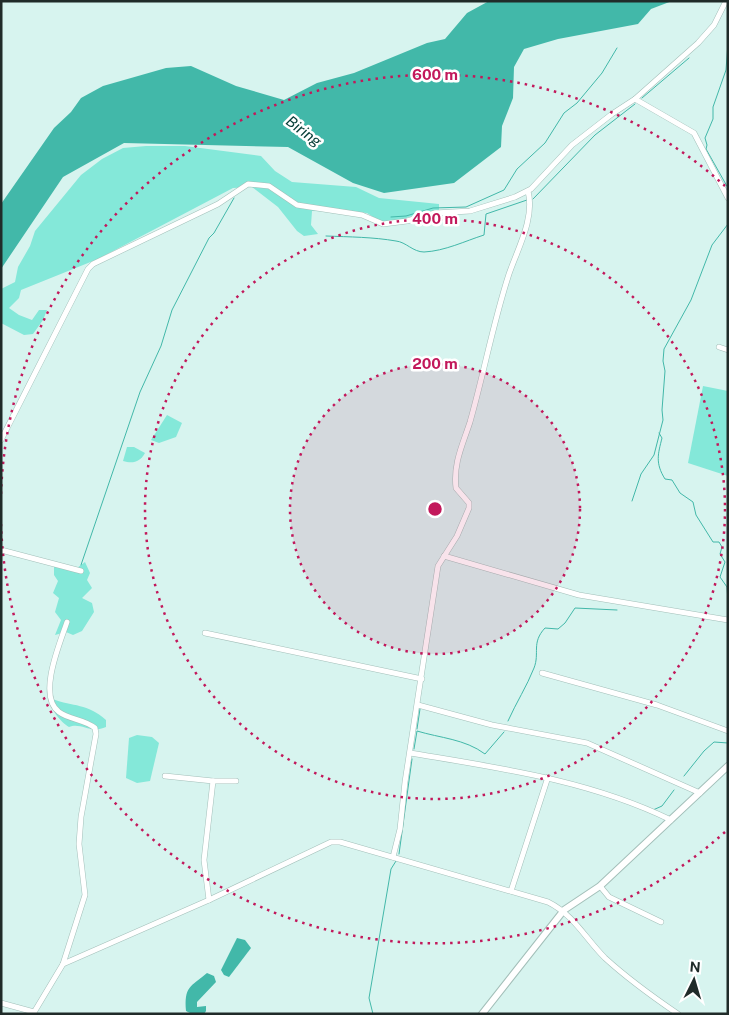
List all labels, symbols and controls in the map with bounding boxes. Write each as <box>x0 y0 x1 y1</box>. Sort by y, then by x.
text: 600 m <box>412 66 458 83</box>
water label: Biring <box>283 112 325 150</box>
text: 400 m <box>412 210 458 227</box>
text: 200 m <box>412 355 458 372</box>
centre of rings <box>426 500 444 518</box>
north arrow <box>669 955 719 1005</box>
text: N <box>689 959 701 975</box>

